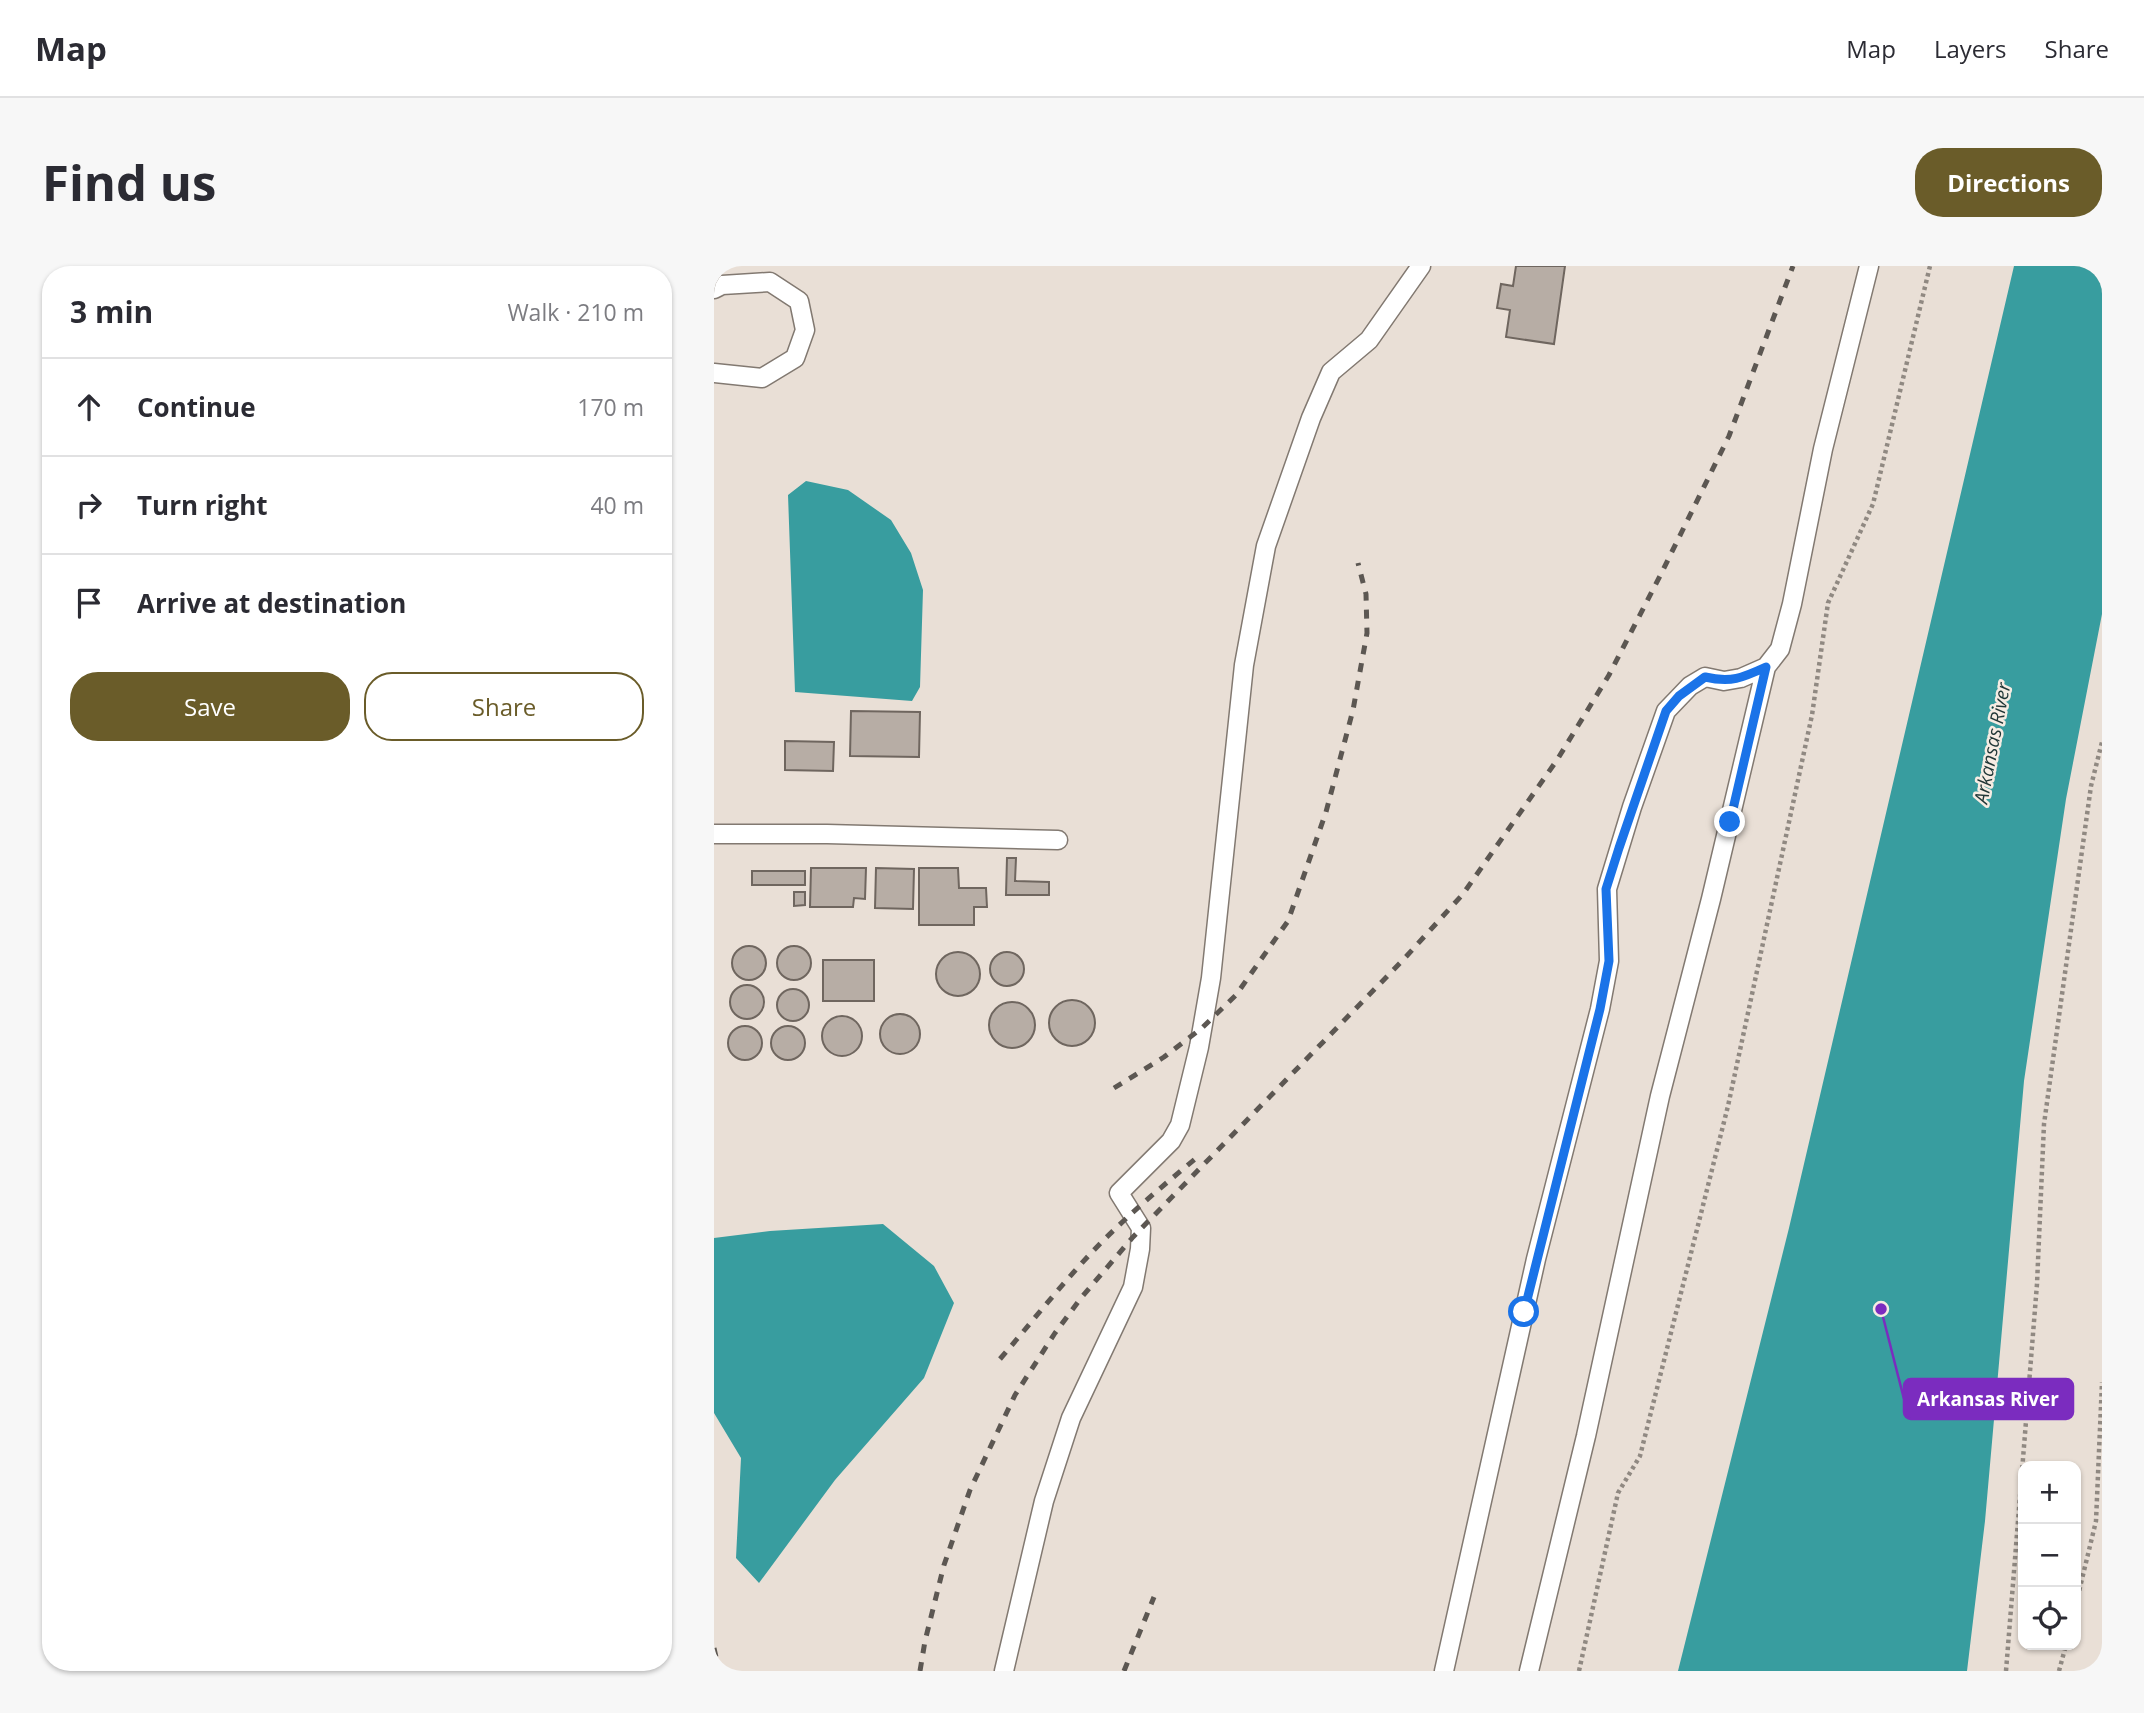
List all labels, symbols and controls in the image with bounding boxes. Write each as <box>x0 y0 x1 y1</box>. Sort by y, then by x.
text: Map <box>35 26 107 71</box>
text: Map <box>1846 32 1896 65</box>
text: Layers <box>1934 32 2007 65</box>
text: Share <box>2045 32 2109 65</box>
button: Directions <box>1915 148 2102 217</box>
text: Find us <box>42 149 216 215</box>
text: 3 min <box>70 291 153 332</box>
text: Walk · 210 m <box>507 296 644 328</box>
icon: ahead <box>70 388 108 426</box>
text: Continue <box>137 389 256 425</box>
text: 170 m <box>577 391 644 423</box>
icon: right <box>70 486 108 524</box>
text: Turn right <box>137 487 268 523</box>
text: 40 m <box>590 489 644 521</box>
icon: arrive <box>70 584 108 622</box>
text: Arrive at destination <box>137 585 406 621</box>
button: Save <box>70 672 350 741</box>
button: Share <box>364 672 644 741</box>
water label: Arkansas River <box>1967 679 2017 808</box>
route end <box>1714 806 1745 837</box>
route start <box>1508 1296 1539 1327</box>
callout: Arkansas River <box>1904 1379 2073 1419</box>
text: Arkansas River <box>1917 1386 2059 1412</box>
map controls <box>2018 1461 2081 1650</box>
button: + <box>2018 1461 2081 1524</box>
button: − <box>2018 1524 2081 1587</box>
button: locate <box>2018 1587 2081 1650</box>

